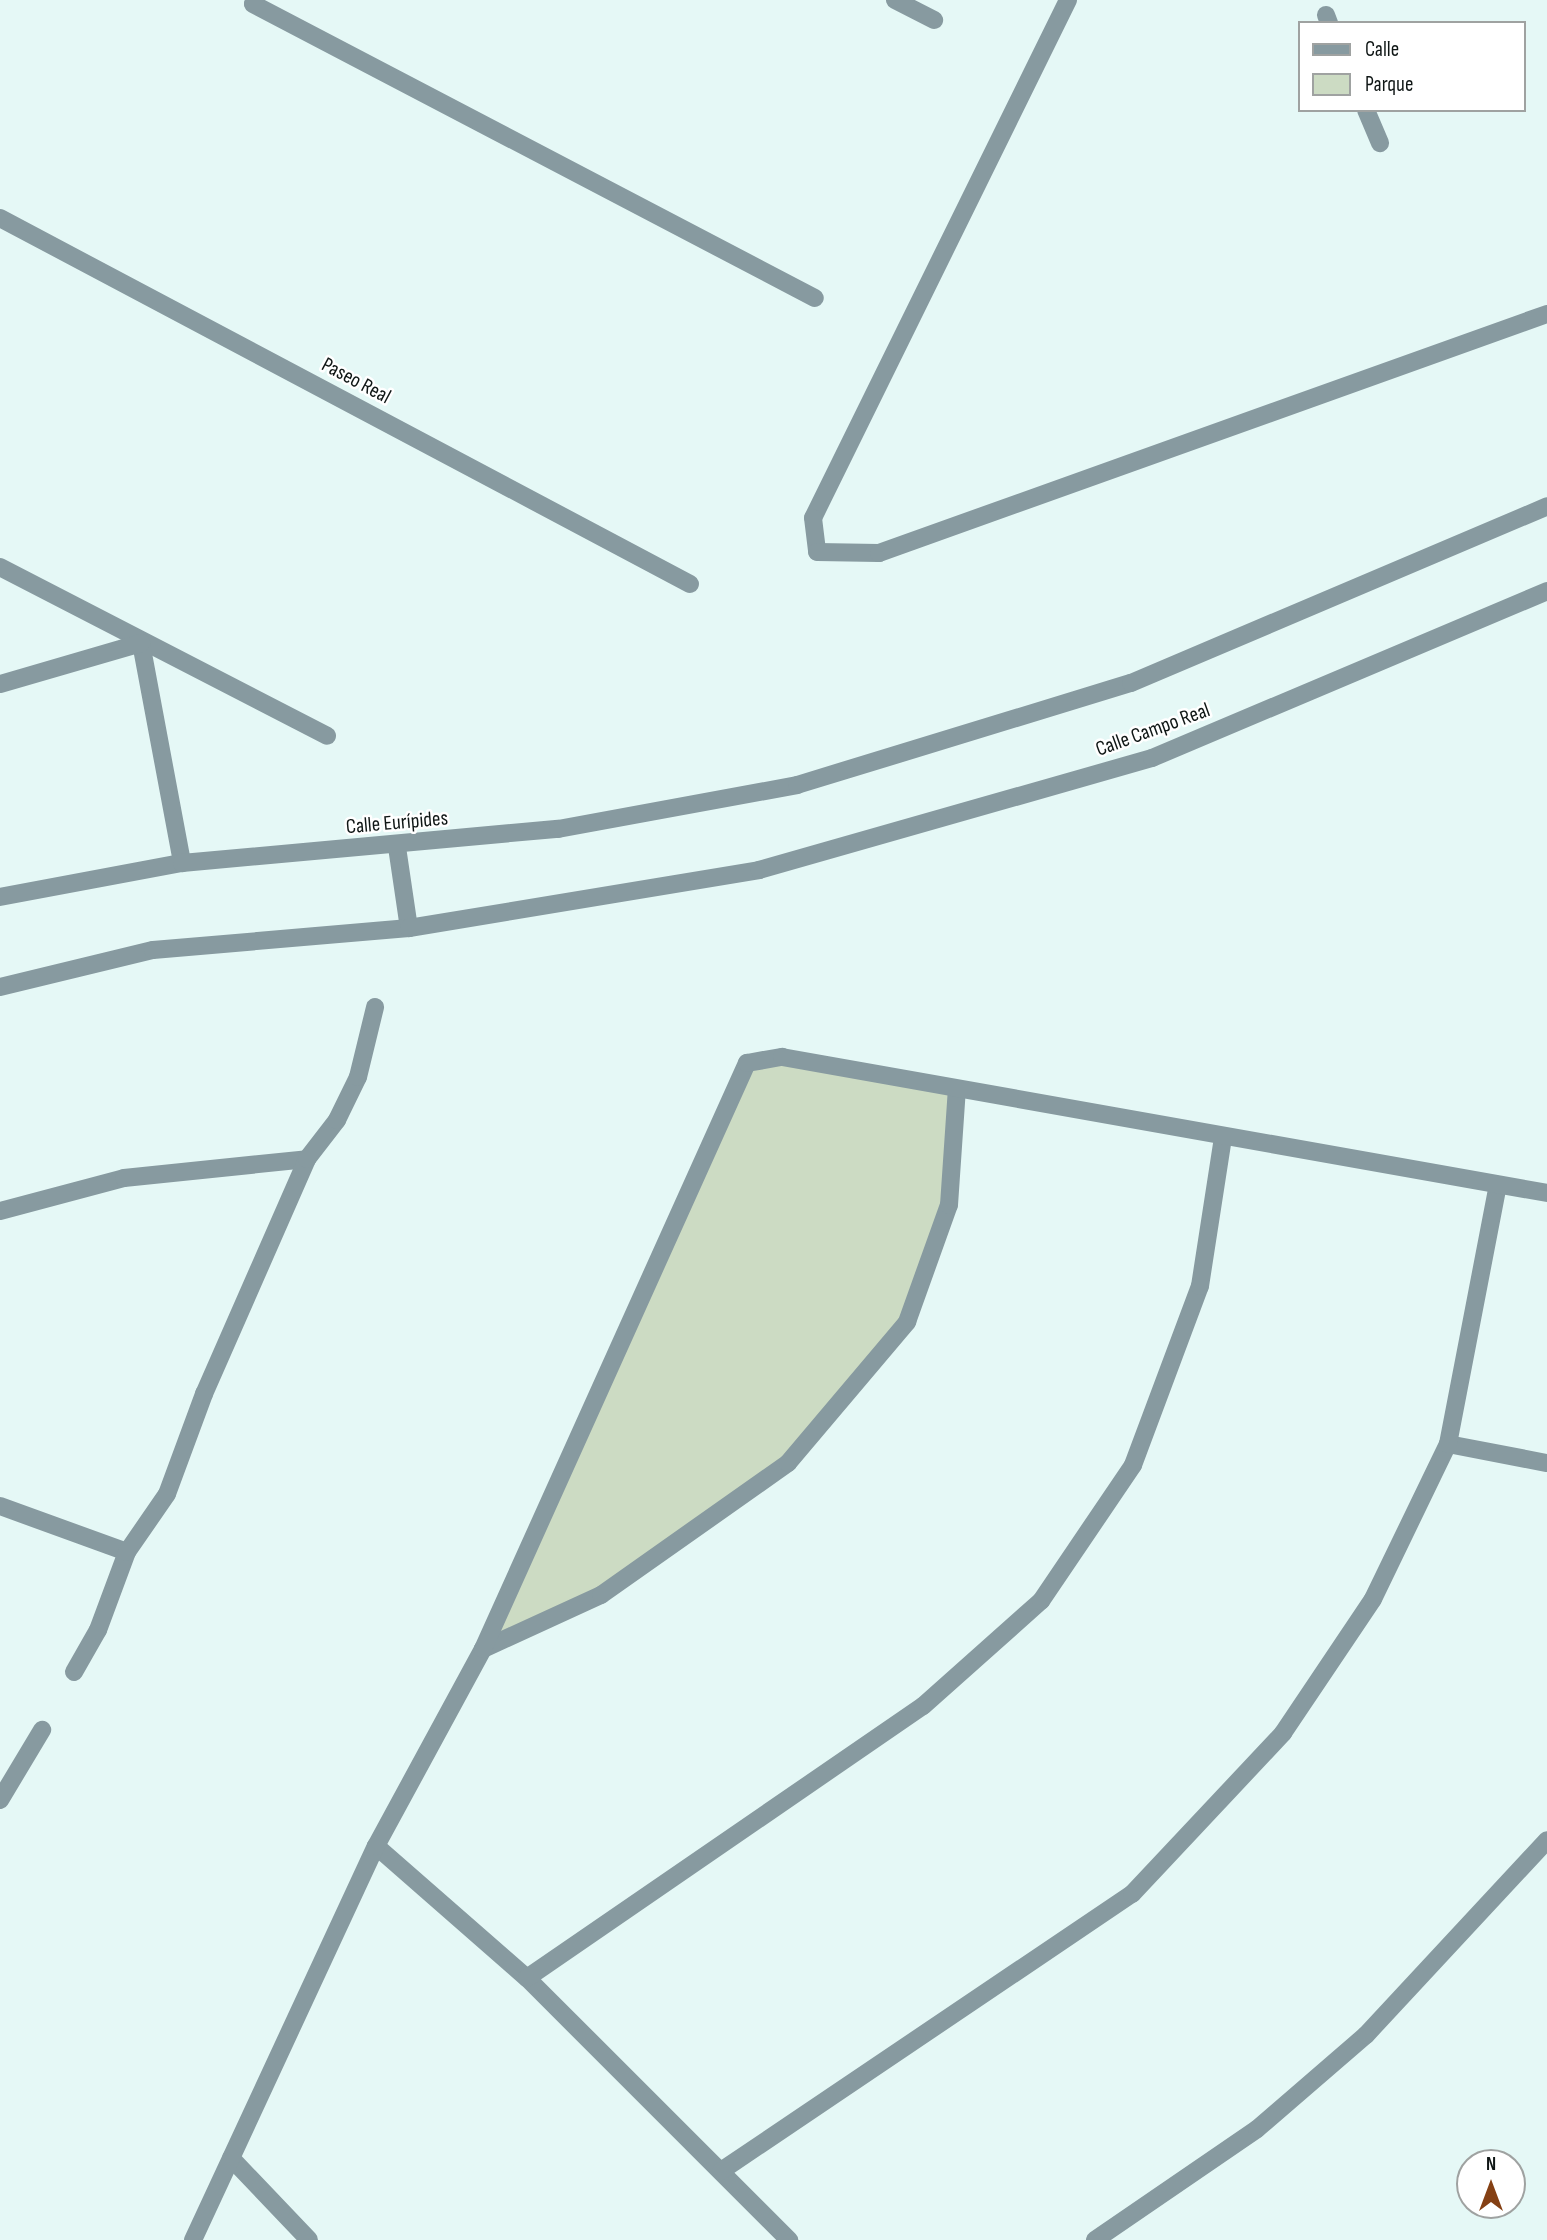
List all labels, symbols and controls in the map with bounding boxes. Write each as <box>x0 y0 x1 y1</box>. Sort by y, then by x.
legend <box>1298 21 1526 112</box>
text: Calle <box>1365 37 1399 62</box>
text: Parque <box>1365 72 1413 97</box>
street label: Paseo Real <box>317 352 395 410</box>
street label: Calle Campo Real <box>1093 698 1213 762</box>
street label: Calle Eurípides <box>345 806 449 840</box>
north arrow <box>1456 2149 1526 2219</box>
text: N <box>1486 2153 1496 2176</box>

